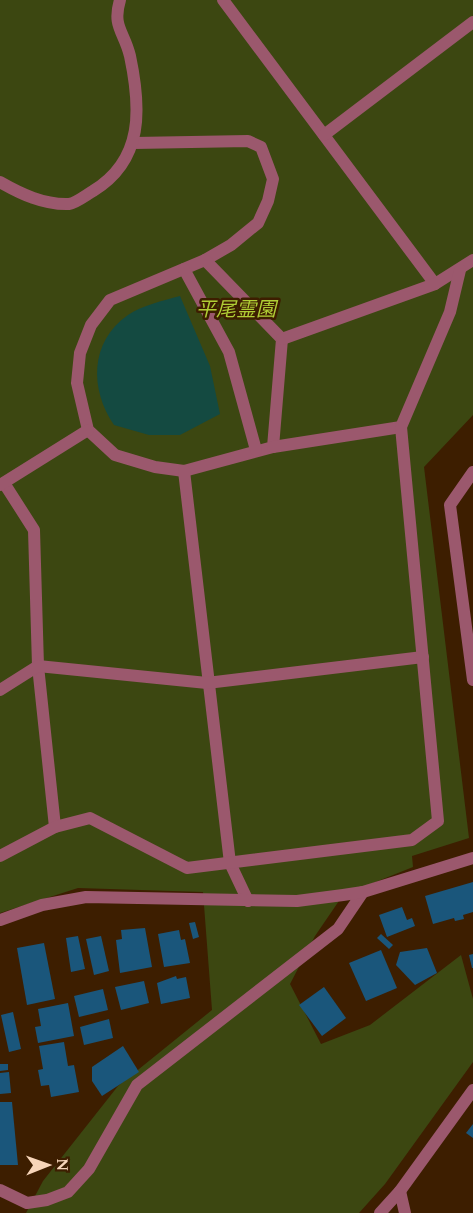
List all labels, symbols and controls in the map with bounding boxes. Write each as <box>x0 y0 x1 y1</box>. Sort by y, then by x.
park label: 平尾霊園 <box>196 295 279 325</box>
north arrow <box>18 1135 78 1195</box>
text: N <box>50 1158 74 1171</box>

